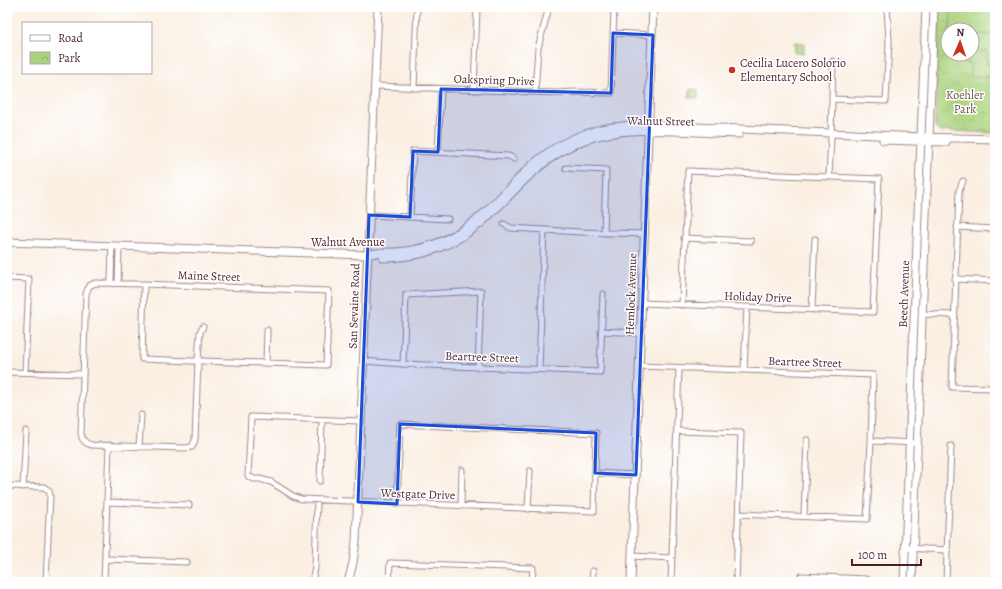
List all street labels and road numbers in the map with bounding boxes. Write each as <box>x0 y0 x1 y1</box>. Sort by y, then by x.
street label: Oakspring Drive <box>453 71 535 89</box>
street label: Walnut Street <box>626 112 695 130</box>
street label: Walnut Avenue <box>310 234 385 250</box>
street label: Hemlock Avenue <box>622 253 640 335</box>
street label: Beech Avenue <box>895 260 913 328</box>
street label: San Sevaine Road <box>345 262 364 349</box>
street label: Maine Street <box>177 267 241 285</box>
street label: Holiday Drive <box>724 288 792 306</box>
street label: Beartree Street <box>445 348 519 366</box>
street label: Beartree Street <box>768 353 842 371</box>
street label: Westgate Drive <box>379 485 456 503</box>

